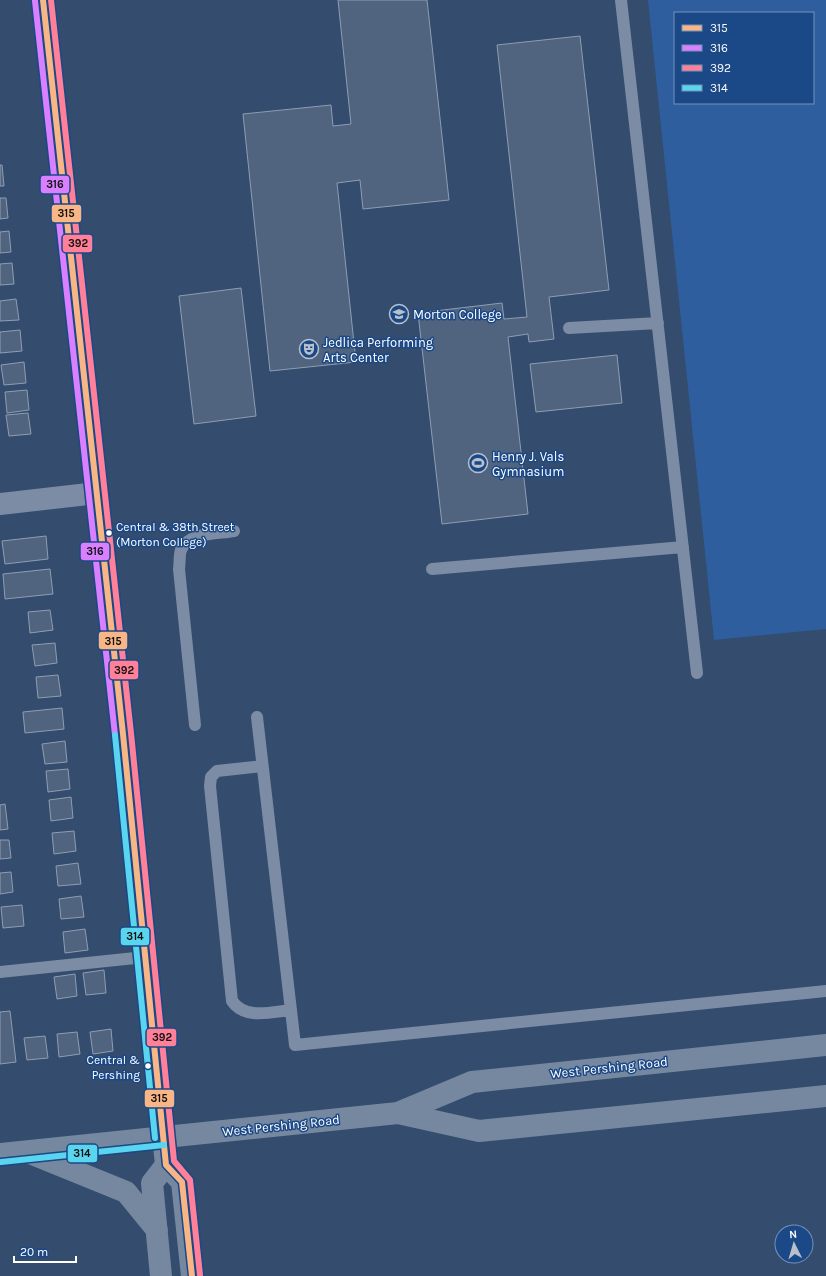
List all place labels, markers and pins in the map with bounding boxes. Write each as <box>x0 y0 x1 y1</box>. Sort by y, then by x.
school or university icon: Morton College <box>388 303 410 325</box>
place label: Morton College <box>413 307 502 322</box>
place label: Jedlica Performing Arts Center <box>323 335 434 365</box>
theatre icon: Jedlica Performing Arts Center <box>298 338 320 360</box>
place label: Henry J. Vals Gymnasium <box>492 449 564 479</box>
sports icon: Henry J. Vals Gymnasium <box>467 452 489 474</box>
place label: Central & 38th Street (Morton College) <box>116 520 235 549</box>
marker: Central & 38th Street (Morton College) <box>104 528 114 538</box>
place label: Central & Pershing <box>87 1053 140 1082</box>
marker: Central & Pershing <box>143 1061 153 1071</box>

